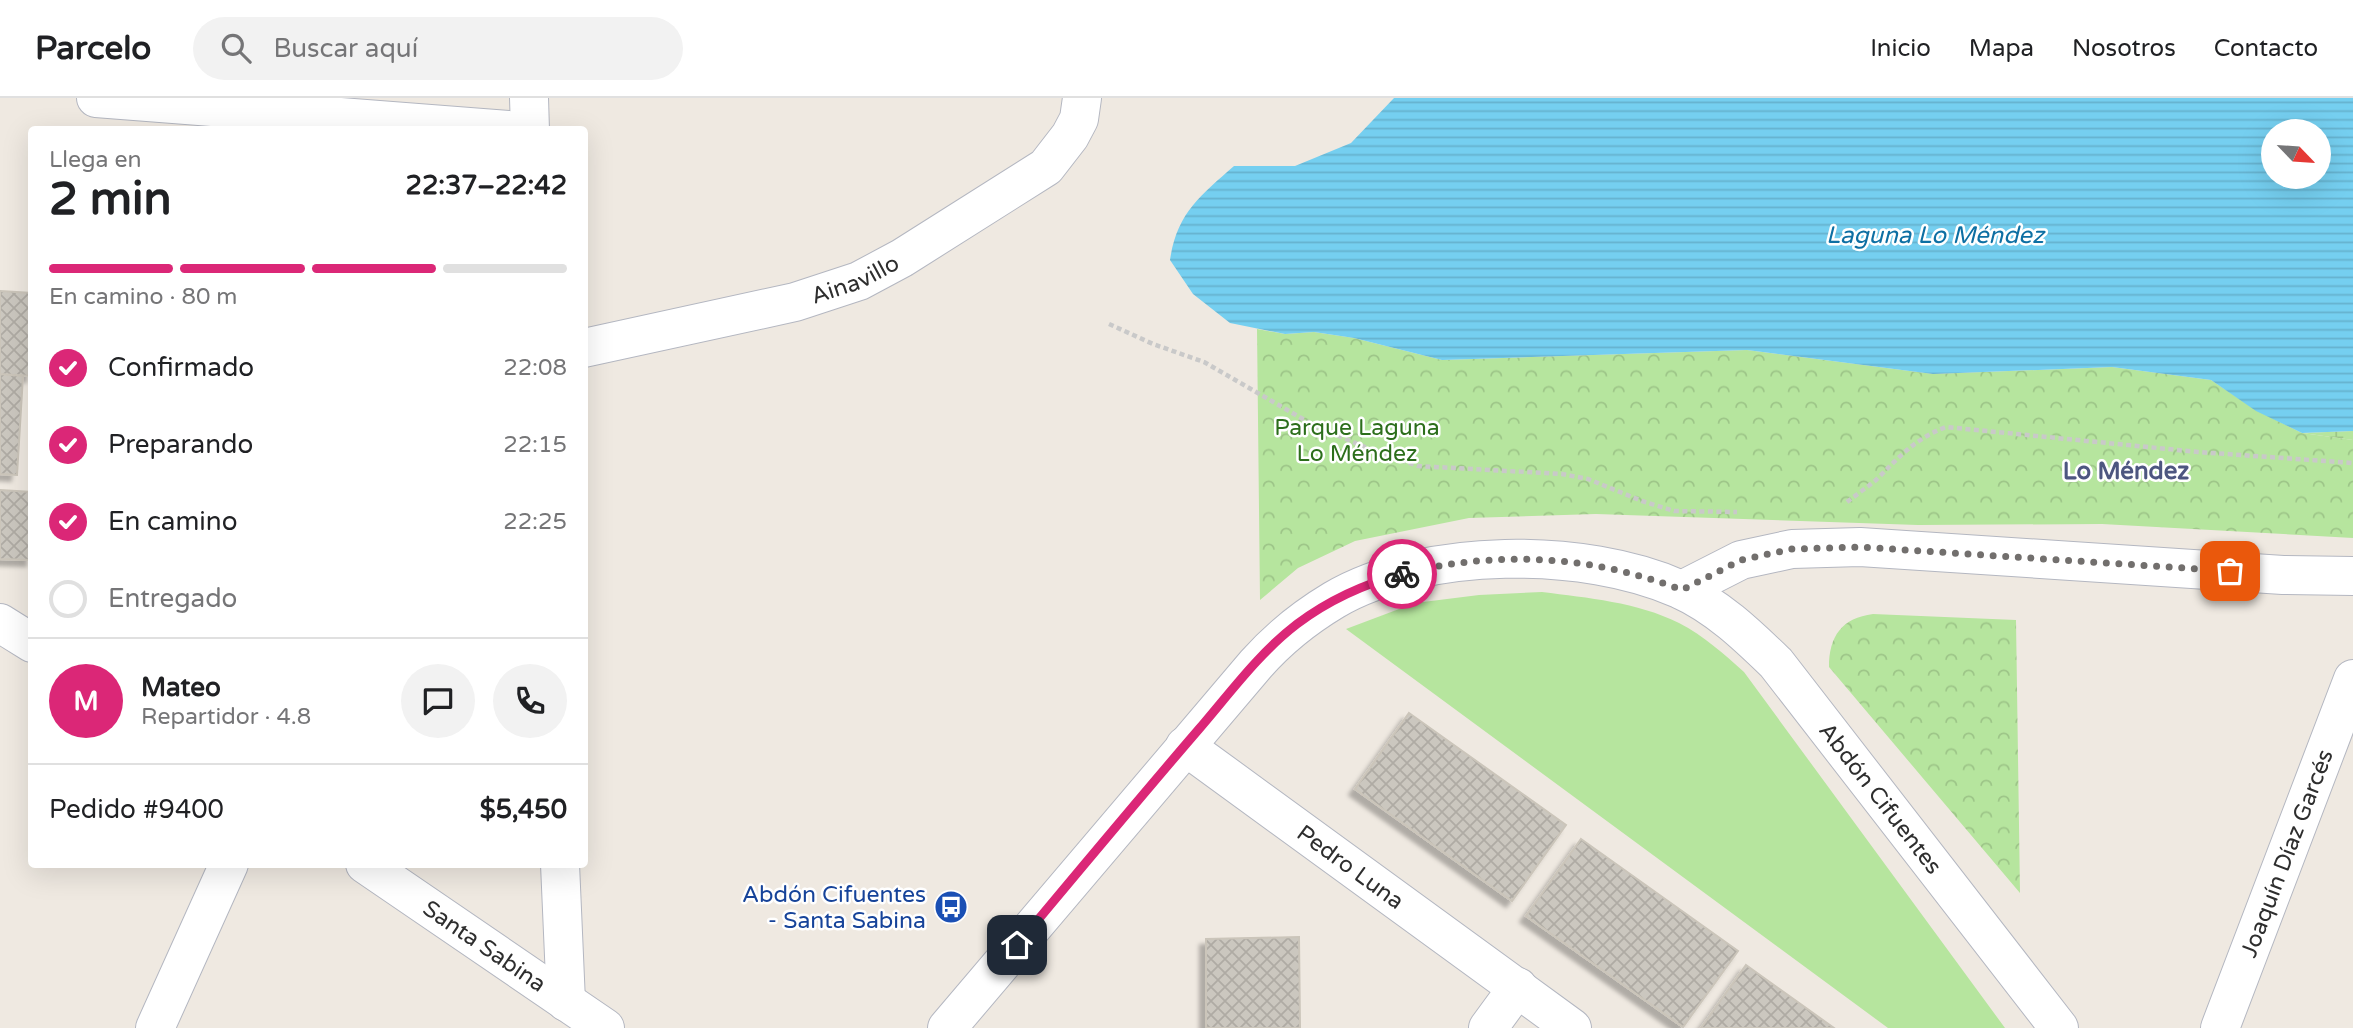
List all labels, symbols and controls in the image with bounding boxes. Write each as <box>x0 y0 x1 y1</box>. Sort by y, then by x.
search box <box>193 17 683 80</box>
text: Parcelo <box>35 29 151 68</box>
icon: search <box>217 29 255 67</box>
text: Buscar aquí <box>273 33 418 64</box>
text: Inicio <box>1870 34 1931 63</box>
text: Mapa <box>1969 34 2034 63</box>
text: Nosotros <box>2072 34 2176 63</box>
text: Contacto <box>2214 34 2318 63</box>
north arrow <box>2261 119 2331 189</box>
map controls <box>2261 119 2331 189</box>
text: Llega en <box>49 146 141 174</box>
text: 22:37–22:42 <box>406 170 567 201</box>
text: 2 min <box>49 172 172 227</box>
water label: Laguna Lo Méndez <box>1826 221 2046 250</box>
street label: Ainavillo <box>808 249 904 311</box>
text: En camino · 80 m <box>49 283 237 311</box>
icon: check <box>49 349 87 387</box>
text: Confirmado <box>108 352 254 383</box>
text: 22:08 <box>503 354 567 382</box>
park label: Parque Laguna Lo Méndez <box>1274 414 1440 468</box>
icon: check <box>49 426 87 464</box>
text: Preparando <box>108 429 253 460</box>
text: 22:15 <box>503 431 567 459</box>
district label: Lo Méndez <box>2063 457 2189 486</box>
icon: check <box>49 503 87 541</box>
text: En camino <box>108 506 237 537</box>
text: 22:25 <box>503 508 567 536</box>
courier <box>1367 539 1437 609</box>
pin <box>2200 541 2260 601</box>
icon: bag <box>2211 552 2249 590</box>
icon: bike <box>1383 555 1421 593</box>
text: Entregado <box>108 583 237 614</box>
button: chat <box>401 664 475 738</box>
button: phone <box>493 664 567 738</box>
text: Mateo <box>141 672 221 703</box>
text: M <box>73 686 99 717</box>
text: Repartidor · 4.8 <box>141 703 311 731</box>
street label: Abdón Cifuentes <box>1813 717 1947 880</box>
street label: Joaquín Díaz Garcés <box>2235 746 2340 961</box>
text: Pedido #9400 <box>49 794 224 825</box>
text: $5,450 <box>480 794 567 825</box>
street label: Pedro Luna <box>1291 819 1409 916</box>
place label: Abdón Cifuentes - Santa Sabina <box>742 881 926 935</box>
bus stop icon: Abdón Cifuentes - Santa Sabina <box>932 888 970 926</box>
street label: Santa Sabina <box>417 895 551 998</box>
pin <box>987 915 1047 975</box>
icon: home <box>998 926 1036 964</box>

